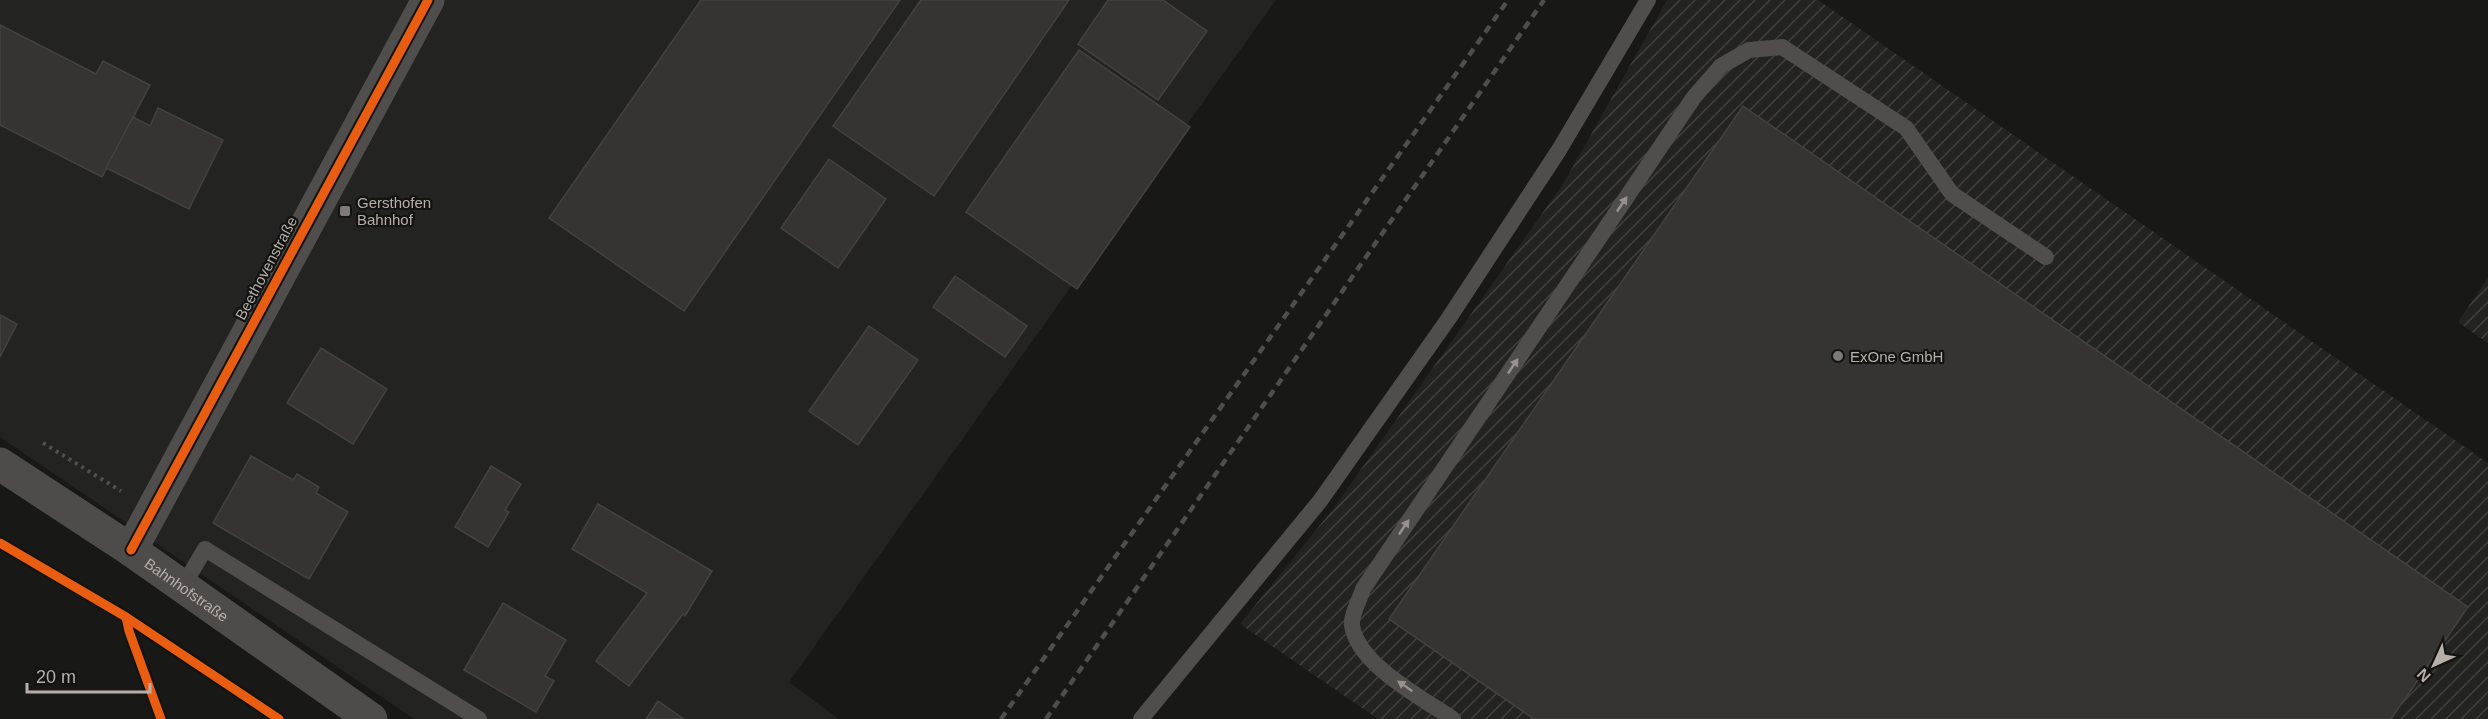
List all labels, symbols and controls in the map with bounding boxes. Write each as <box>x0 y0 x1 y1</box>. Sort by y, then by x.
place label: Gersthofen Bahnhof <box>357 194 431 228</box>
one-way arrow <box>1616 196 1628 212</box>
marker: Gersthofen Bahnhof <box>338 204 352 218</box>
street label: Beethovenstraße <box>232 214 300 322</box>
place label: ExOne GmbH <box>1850 348 1943 365</box>
marker: ExOne GmbH <box>1831 349 1845 363</box>
one-way arrow <box>1507 358 1519 374</box>
one-way arrow <box>1398 520 1410 536</box>
street label: Bahnhofstraße <box>142 554 232 625</box>
north arrow <box>2404 635 2464 695</box>
scale bar <box>27 656 150 694</box>
text: N <box>2414 665 2434 685</box>
text: 20 m <box>36 667 76 687</box>
one-way arrow <box>1397 680 1413 692</box>

